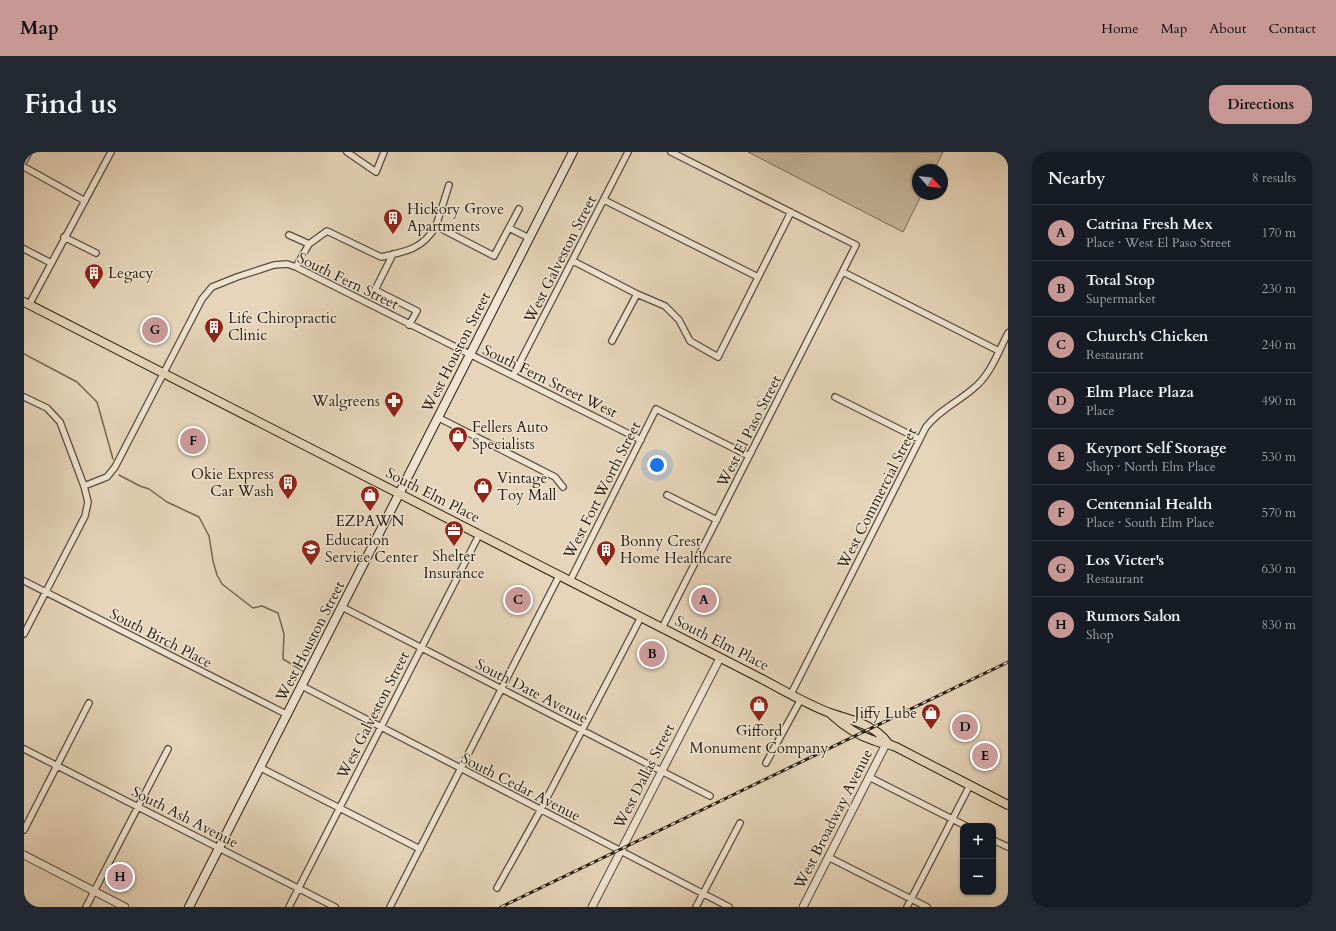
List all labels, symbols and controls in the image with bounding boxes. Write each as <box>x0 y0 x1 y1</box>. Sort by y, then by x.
text: Map <box>20 15 59 41</box>
text: Home <box>1101 19 1139 38</box>
text: Map <box>1161 19 1187 38</box>
text: About <box>1209 19 1246 38</box>
text: Contact <box>1268 19 1316 38</box>
text: Find us <box>24 85 117 123</box>
button: Directions <box>1209 85 1312 124</box>
north arrow <box>912 164 948 200</box>
text: Nearby <box>1048 167 1105 190</box>
text: 8 results <box>1252 169 1296 187</box>
street label: West Galveston Street <box>519 192 601 327</box>
place label: Hickory Grove Apartments <box>407 199 504 236</box>
building icon: Hickory Grove Apartments <box>382 207 404 235</box>
text: Catrina Fresh Mex <box>1086 214 1213 234</box>
text: A <box>1056 224 1066 242</box>
text: 170 m <box>1262 224 1296 242</box>
text: Place · West El Paso Street <box>1086 234 1231 252</box>
street label: South Fern Street <box>294 248 402 314</box>
building icon: Legacy <box>83 262 105 290</box>
place label: Legacy <box>108 263 154 283</box>
text: Total Stop <box>1086 270 1155 290</box>
text: B <box>1056 280 1066 298</box>
text: 230 m <box>1262 280 1296 298</box>
street label: West Houston Street <box>417 288 495 416</box>
text: Supermarket <box>1086 290 1156 308</box>
place label: Life Chiropractic Clinic <box>228 308 337 345</box>
pin: G <box>142 315 168 345</box>
building icon: Life Chiropractic Clinic <box>203 316 225 344</box>
text: Church's Chicken <box>1086 326 1208 346</box>
text: C <box>1056 336 1066 354</box>
text: 240 m <box>1262 336 1296 354</box>
street label: South Fern Street West <box>479 340 621 422</box>
text: Restaurant <box>1086 346 1144 364</box>
street label: West El Paso Street <box>712 371 786 491</box>
text: Elm Place Plaza <box>1086 382 1194 402</box>
pharmacy icon: Walgreens <box>383 390 405 418</box>
place label: Walgreens <box>311 391 380 411</box>
text: D <box>1055 392 1067 410</box>
text: 490 m <box>1262 392 1296 410</box>
text: Place <box>1086 402 1114 420</box>
place label: Fellers Auto Specialists <box>472 417 548 454</box>
street label: West Fort Worth Street <box>558 418 645 563</box>
street label: West Commercial Street <box>832 424 921 573</box>
shop icon: Fellers Auto Specialists <box>447 425 469 453</box>
pin: F <box>180 426 206 456</box>
text: Keyport Self Storage <box>1086 438 1227 458</box>
text: E <box>1057 448 1065 466</box>
text: 530 m <box>1262 448 1296 466</box>
your location <box>647 455 667 475</box>
text: Shop · North Elm Place <box>1086 458 1216 476</box>
street label: South Elm Place <box>382 463 484 527</box>
place label: Okie Express Car Wash <box>191 464 275 501</box>
place label: Vintage Toy Mall <box>497 468 556 505</box>
building icon: Okie Express Car Wash <box>277 472 299 500</box>
shop icon: Vintage Toy Mall <box>472 476 494 504</box>
shop icon: EZPAWN <box>359 484 381 512</box>
text: Centennial Health <box>1086 494 1212 514</box>
text: F <box>1057 504 1065 522</box>
text: 570 m <box>1262 504 1296 522</box>
place label: EZPAWN <box>336 511 405 531</box>
text: Place · South Elm Place <box>1086 514 1214 532</box>
office icon: Shelter Insurance <box>443 519 465 547</box>
place label: Education Service Center <box>325 530 419 567</box>
place label: Bonny Crest Home Healthcare <box>620 531 733 568</box>
school or university icon: Education Service Center <box>300 538 322 566</box>
building icon: Bonny Crest Home Healthcare <box>595 539 617 567</box>
place label: Shelter Insurance <box>423 546 485 583</box>
text: Los Victer's <box>1086 550 1164 570</box>
text: G <box>1056 560 1066 578</box>
text: 630 m <box>1262 560 1296 578</box>
text: Restaurant <box>1086 570 1144 588</box>
street label: West Houston Street <box>271 577 349 705</box>
pin: C <box>505 585 531 615</box>
pin: A <box>691 585 717 615</box>
street label: South Birch Place <box>106 604 216 673</box>
text: Rumors Salon <box>1086 606 1181 626</box>
street label: South Elm Place <box>671 611 773 675</box>
text: H <box>1055 616 1067 634</box>
text: 830 m <box>1262 616 1296 634</box>
text: Shop <box>1086 626 1114 644</box>
pin: B <box>639 639 665 669</box>
street label: West Galveston Street <box>332 648 414 783</box>
street label: South Date Avenue <box>472 654 592 728</box>
shop icon: Gifford Monument Company <box>748 694 770 722</box>
shop icon: Jiffy Lube <box>920 702 942 730</box>
place label: Jiffy Lube <box>853 703 917 723</box>
pin: D <box>952 712 978 742</box>
street label: West Dallas Street <box>609 720 679 833</box>
place label: Gifford Monument Company <box>690 721 829 758</box>
pin: E <box>972 741 998 771</box>
street label: West Broadway Avenue <box>789 745 877 893</box>
street label: South Cedar Avenue <box>458 748 584 826</box>
street label: South Ash Avenue <box>128 781 242 853</box>
map controls <box>960 823 996 895</box>
button: + <box>960 823 996 859</box>
button: − <box>960 859 996 895</box>
pin: H <box>107 862 133 892</box>

